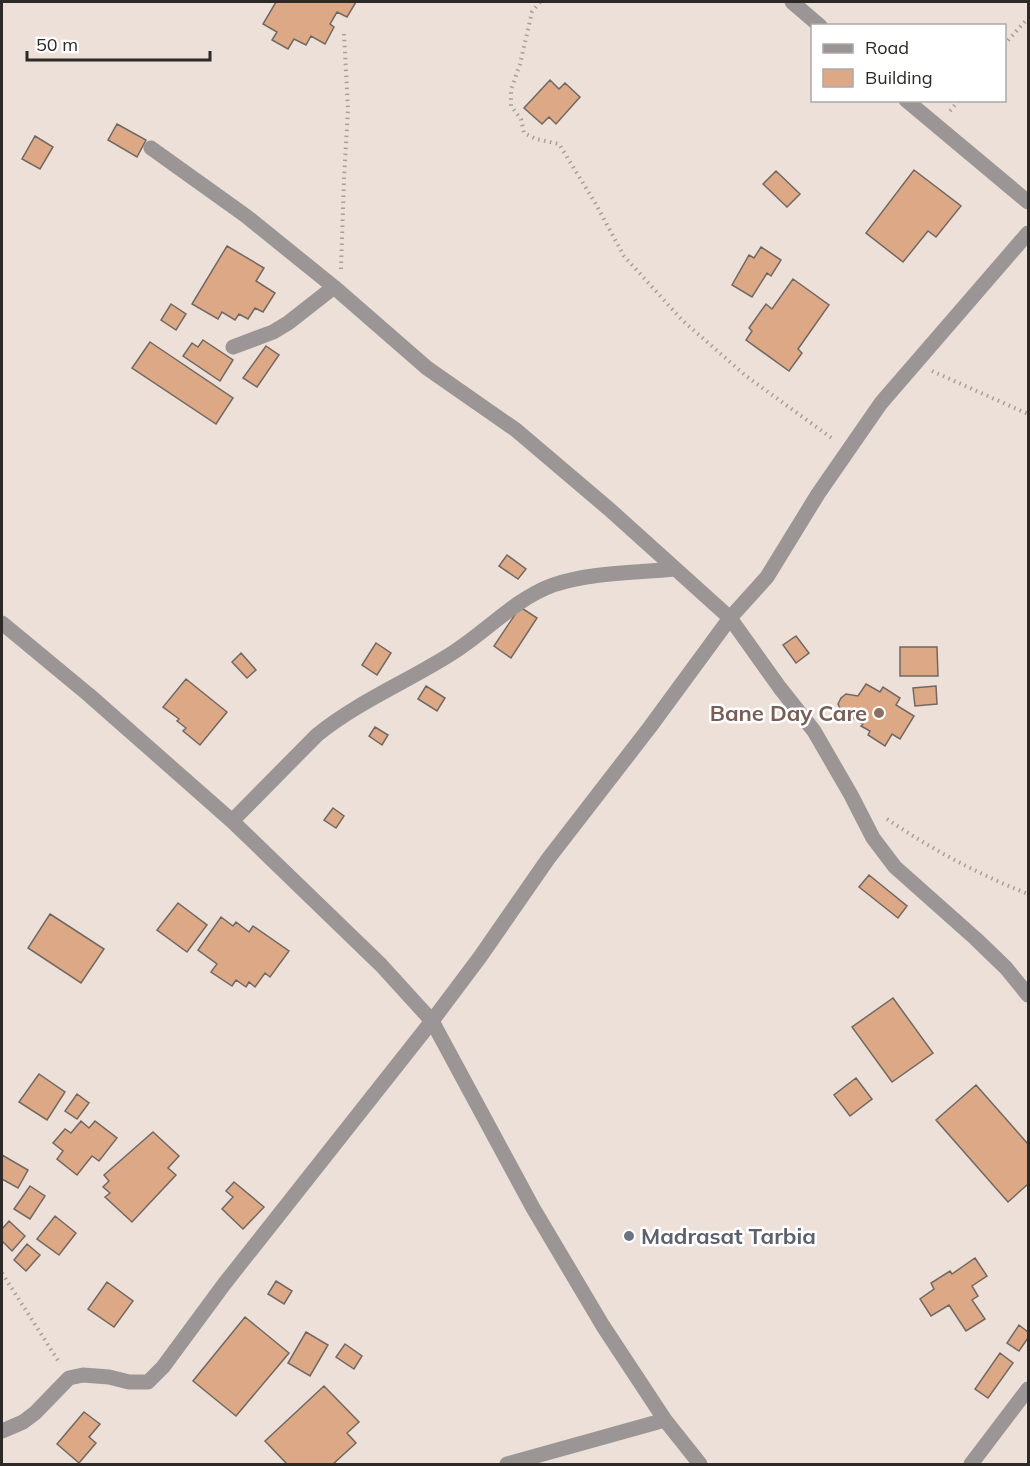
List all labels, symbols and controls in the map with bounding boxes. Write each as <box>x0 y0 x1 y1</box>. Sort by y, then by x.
scale bar <box>27 24 210 62</box>
legend <box>811 24 1006 102</box>
text: 50 m <box>36 33 78 56</box>
text: Road <box>865 36 909 59</box>
text: Building <box>865 66 933 89</box>
place label: Bane Day Care <box>710 699 867 727</box>
marker: Bane Day Care <box>872 706 886 720</box>
place label: Madrasat Tarbia <box>641 1222 816 1250</box>
marker: Madrasat Tarbia <box>622 1229 636 1243</box>

